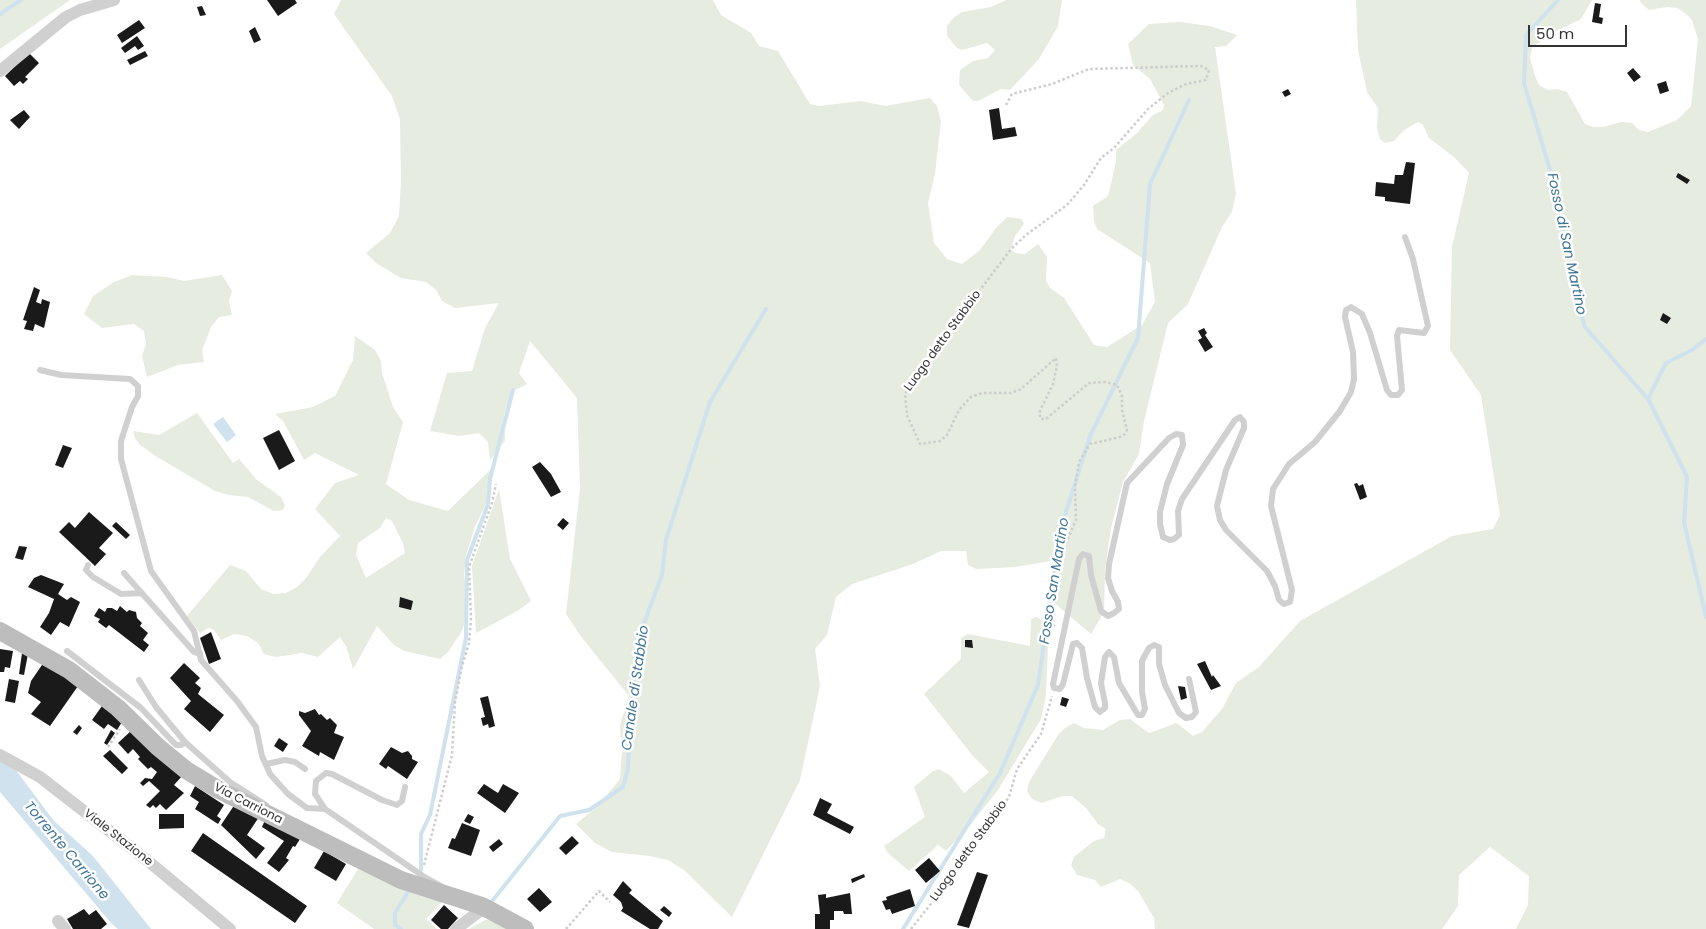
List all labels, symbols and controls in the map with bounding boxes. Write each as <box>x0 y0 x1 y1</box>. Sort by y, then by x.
scale bar <box>1531 15 1630 47</box>
text: 50 m <box>1536 23 1574 44</box>
water label: Fosso di San Martino <box>1543 171 1589 317</box>
street label: Luogo detto Stabbio <box>902 288 984 394</box>
water label: Fosso San Martino <box>1037 517 1073 645</box>
water label: Canale di Stabbio <box>619 624 653 752</box>
street label: Via Carriona <box>211 781 285 827</box>
water label: Torrente Carrione <box>20 798 112 904</box>
street label: Luogo detto Stabbio <box>928 798 1010 904</box>
street label: Viale Stazione <box>81 807 155 869</box>

